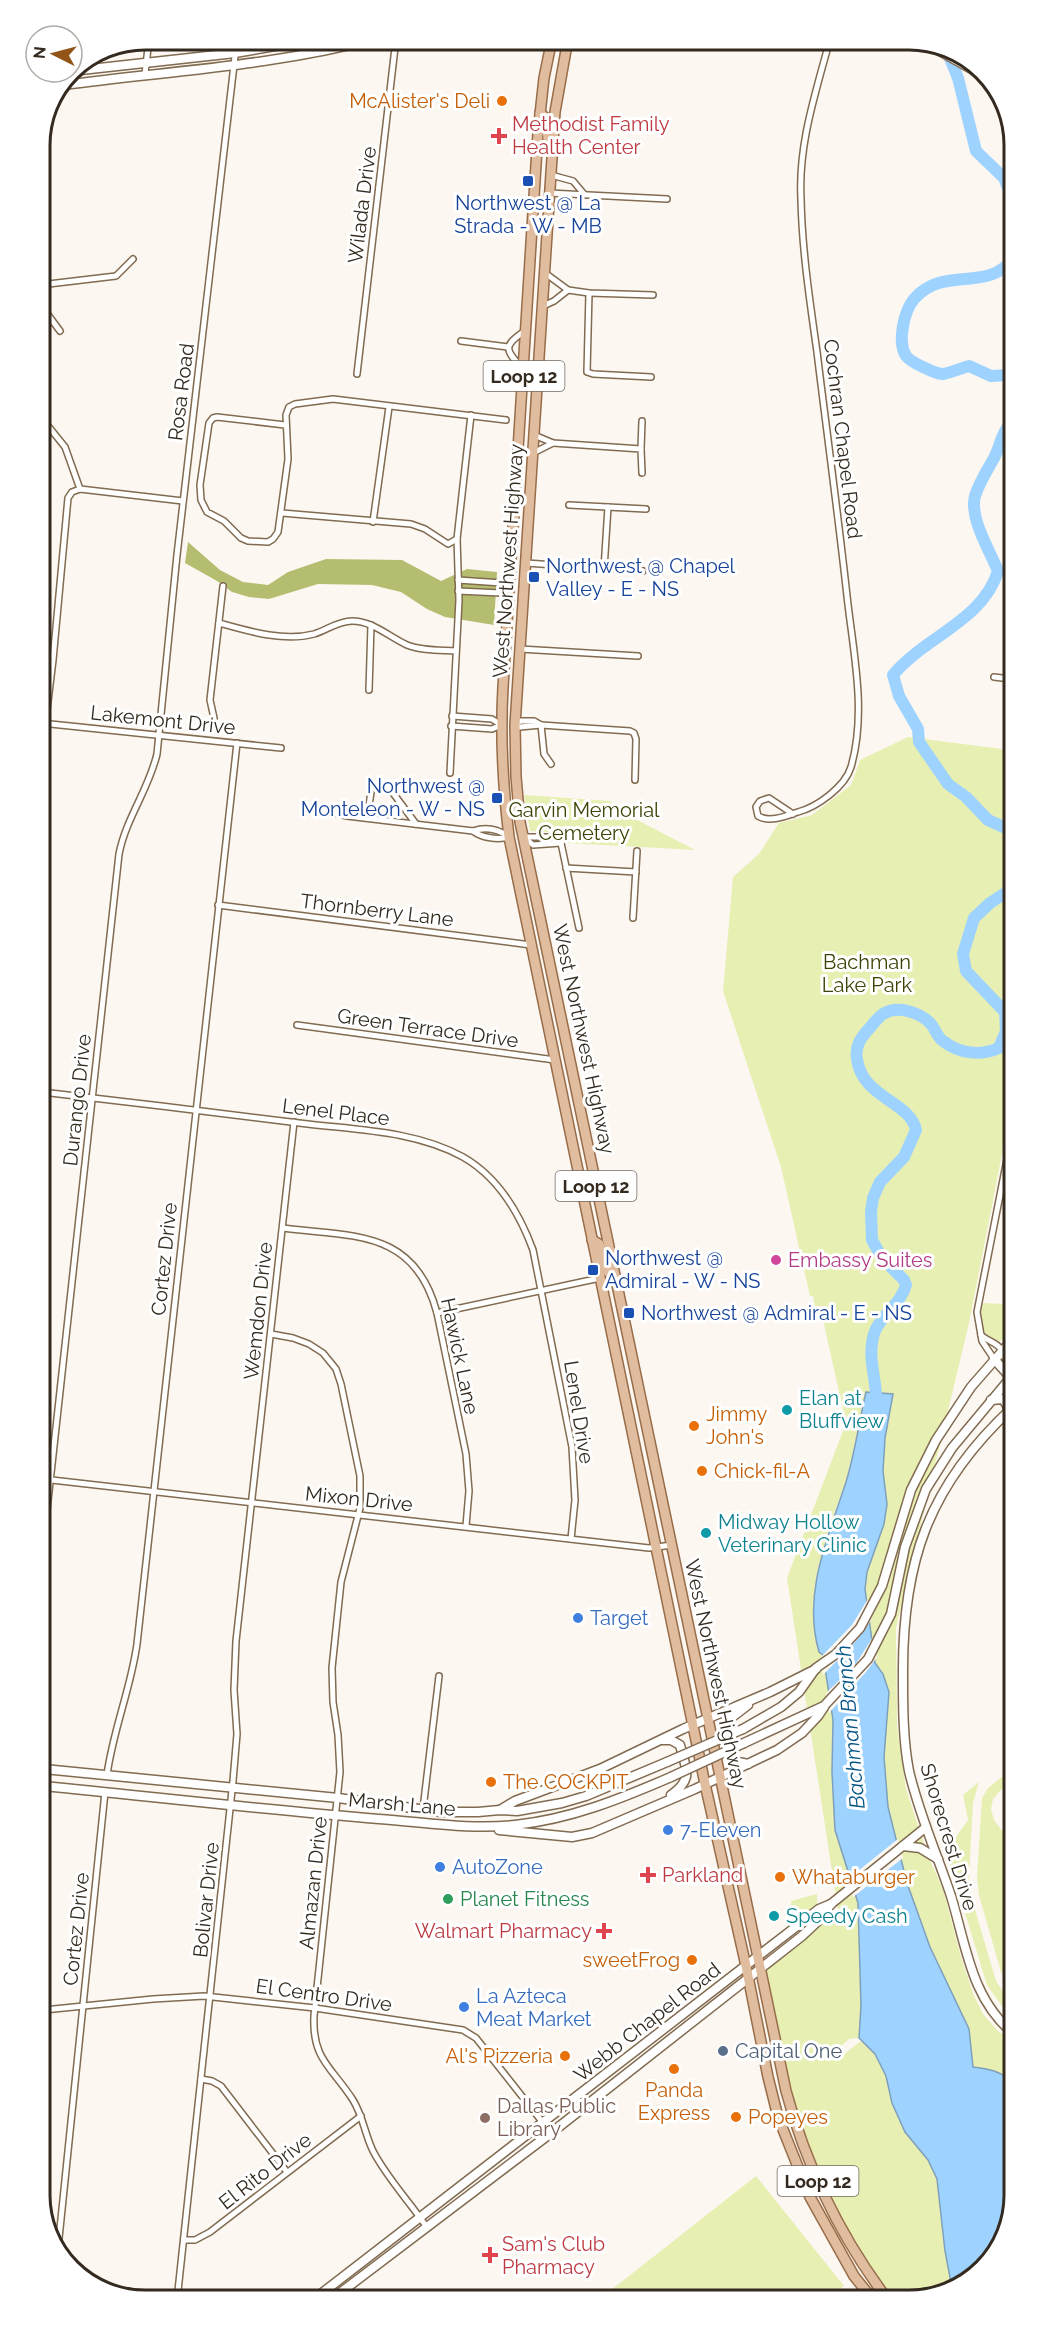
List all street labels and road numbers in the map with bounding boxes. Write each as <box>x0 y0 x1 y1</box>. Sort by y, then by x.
street label: Wilada Drive <box>343 145 381 265</box>
street label: Cochran Chapel Road <box>819 338 867 540</box>
street label: Rosa Road <box>163 342 199 442</box>
road number: Loop 12 <box>484 361 564 391</box>
street label: West Northwest Highway <box>488 443 528 679</box>
street label: Lakemont Drive <box>89 700 237 740</box>
street label: Thornberry Lane <box>299 889 455 931</box>
street label: West Northwest Highway <box>548 922 620 1156</box>
street label: Green Terrace Drive <box>336 1003 520 1053</box>
street label: Durango Drive <box>58 1032 96 1167</box>
street label: Lenel Place <box>281 1094 391 1131</box>
road number: Loop 12 <box>556 1171 636 1201</box>
street label: Cortez Drive <box>146 1201 182 1317</box>
street label: Wemdon Drive <box>239 1241 277 1381</box>
street label: Hawick Lane <box>436 1296 484 1417</box>
street label: Lenel Drive <box>559 1359 599 1466</box>
street label: Mixon Drive <box>304 1481 414 1517</box>
street label: West Northwest Highway <box>680 1557 752 1791</box>
street label: Shorecrest Drive <box>915 1760 983 1914</box>
street label: Marsh Lane <box>347 1787 457 1821</box>
street label: Almazan Drive <box>294 1815 332 1951</box>
street label: Bolivar Drive <box>188 1841 224 1959</box>
street label: Cortez Drive <box>58 1871 94 1987</box>
street label: Webb Chapel Road <box>569 1957 725 2087</box>
street label: El Centro Drive <box>254 1974 394 2016</box>
street label: El Rito Drive <box>214 2127 316 2215</box>
road number: Loop 12 <box>778 2166 858 2196</box>

